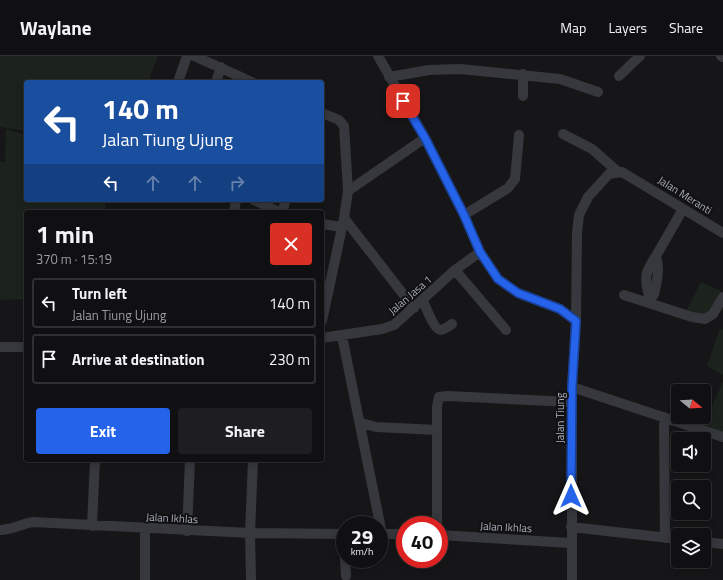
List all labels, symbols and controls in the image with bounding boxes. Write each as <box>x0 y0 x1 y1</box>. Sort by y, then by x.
text: Waylane <box>20 13 92 42</box>
text: Map <box>560 17 586 38</box>
text: Layers <box>608 17 647 38</box>
text: Share <box>669 17 703 38</box>
pin <box>386 84 420 118</box>
text: 140 m <box>102 87 179 130</box>
icon: arrive <box>392 90 414 112</box>
icon: left <box>36 96 88 148</box>
text: Jalan Tiung Ujung <box>102 126 233 153</box>
icon: left <box>100 172 122 194</box>
icon: ahead <box>142 172 164 194</box>
icon: ahead <box>184 172 206 194</box>
icon: right <box>226 172 248 194</box>
street label: Jalan Meranti <box>655 172 715 218</box>
text: 1 min <box>36 216 94 252</box>
button: close <box>270 223 312 265</box>
text: 370 m · 15:19 <box>36 249 112 269</box>
street label: Jalan Jasa 1 <box>385 272 435 318</box>
text: Turn left <box>72 282 127 305</box>
icon: left <box>38 292 60 314</box>
text: 140 m <box>269 292 310 315</box>
text: Jalan Tiung Ujung <box>72 305 167 325</box>
icon: arrive <box>38 348 60 370</box>
text: Arrive at destination <box>72 348 205 371</box>
text: 230 m <box>269 348 310 371</box>
north arrow <box>671 384 711 424</box>
map controls <box>671 384 711 568</box>
street label: Jalan Tiung <box>552 392 568 443</box>
button: Exit <box>36 408 170 454</box>
button: Share <box>178 408 312 454</box>
button: sound <box>671 432 711 472</box>
position arrow <box>550 475 592 517</box>
button: search <box>671 480 711 520</box>
street label: Jalan Ikhlas <box>146 509 198 527</box>
speed limit sign: 40 <box>396 516 448 568</box>
street label: Jalan Ikhlas <box>480 518 532 536</box>
text: 29 <box>351 521 373 552</box>
button: layers <box>671 528 711 568</box>
text: km/h <box>351 544 373 559</box>

